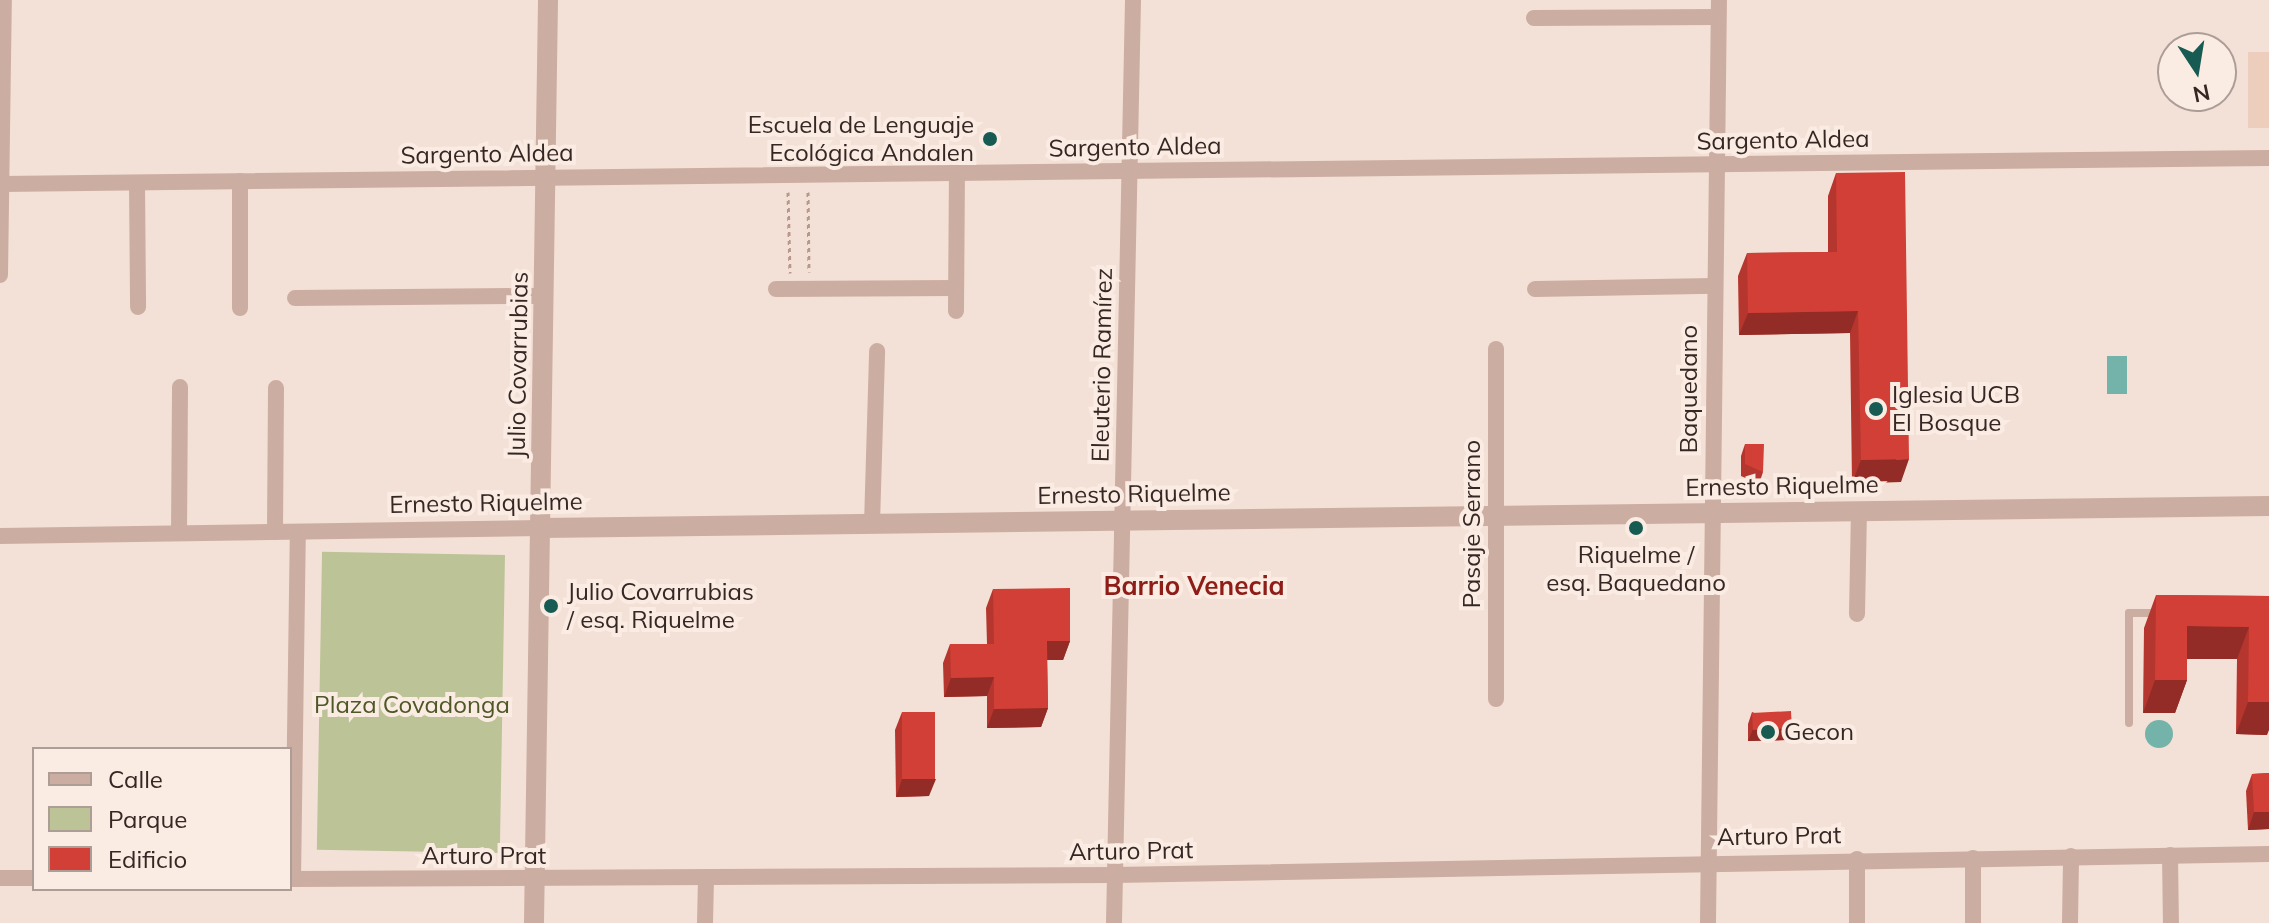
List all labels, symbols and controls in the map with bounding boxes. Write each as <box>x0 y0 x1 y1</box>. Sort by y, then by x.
north arrow <box>2157 32 2237 112</box>
text: N <box>2191 78 2213 109</box>
place label: Escuela de Lenguaje Ecológica Andalen <box>748 111 974 167</box>
street label: Sargento Aldea <box>1696 124 1870 156</box>
marker: Escuela de Lenguaje Ecológica Andalen <box>981 130 999 148</box>
street label: Sargento Aldea <box>1048 131 1222 163</box>
street label: Sargento Aldea <box>400 138 574 170</box>
street label: Eleuterio Ramírez <box>1086 268 1118 462</box>
street label: Julio Covarrubias <box>502 271 534 459</box>
street label: Baquedano <box>1675 325 1703 453</box>
place label: Iglesia UCB El Bosque <box>1892 381 2020 437</box>
marker: Iglesia UCB El Bosque <box>1867 400 1885 418</box>
street label: Pasaje Serrano <box>1458 440 1486 608</box>
street label: Ernesto Riquelme <box>1685 470 1879 502</box>
street label: Ernesto Riquelme <box>1037 478 1231 510</box>
street label: Ernesto Riquelme <box>389 487 583 519</box>
marker: Riquelme / esq. Baquedano <box>1627 519 1645 537</box>
place label: Riquelme / esq. Baquedano <box>1546 541 1726 597</box>
district label: Barrio Venecia <box>1103 570 1285 602</box>
place label: Julio Covarrubias / esq. Riquelme <box>567 578 754 634</box>
marker: Julio Covarrubias / esq. Riquelme <box>542 597 560 615</box>
park label: Plaza Covadonga <box>314 691 510 719</box>
place label: Gecon <box>1784 718 1854 746</box>
marker: Gecon <box>1759 723 1777 741</box>
legend <box>32 747 292 891</box>
text: Calle <box>108 764 163 794</box>
text: Parque <box>108 804 187 834</box>
street label: Arturo Prat <box>1716 821 1842 851</box>
street label: Arturo Prat <box>1068 836 1194 866</box>
street label: Arturo Prat <box>422 842 546 870</box>
text: Edificio <box>108 844 187 874</box>

